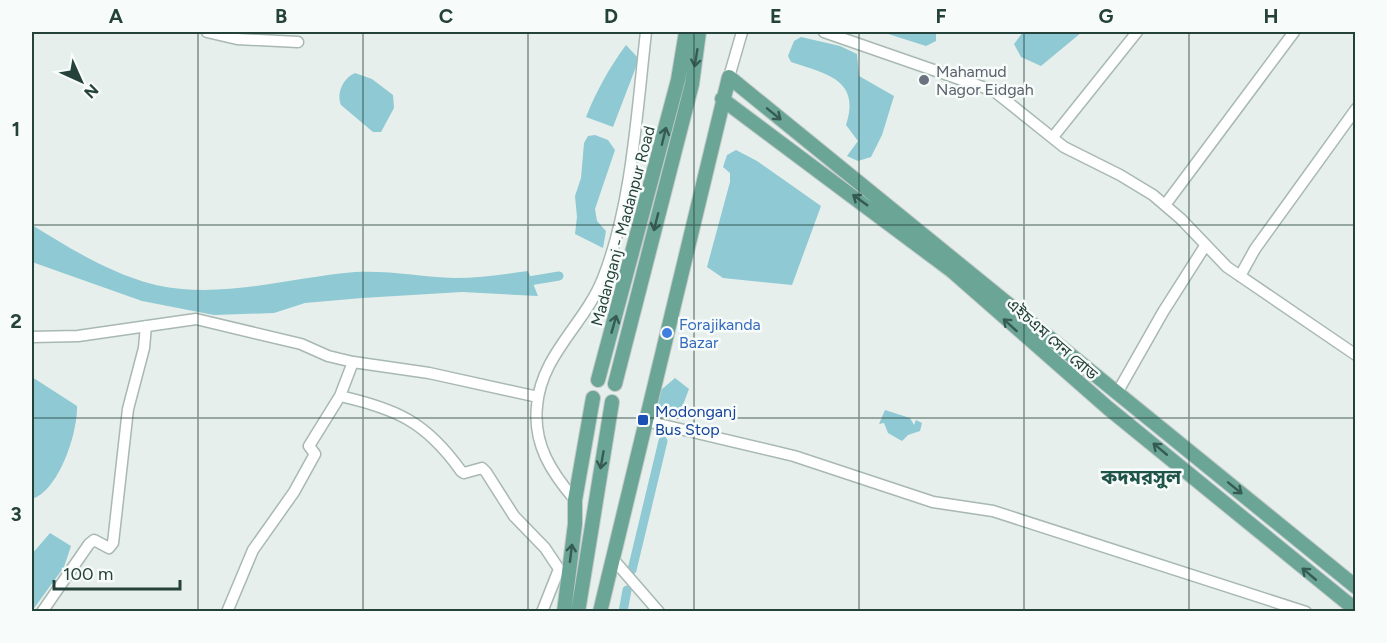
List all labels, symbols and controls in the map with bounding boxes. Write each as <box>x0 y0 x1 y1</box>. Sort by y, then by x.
text: A <box>109 4 124 28</box>
text: B <box>275 4 287 28</box>
text: C <box>439 4 453 28</box>
text: D <box>604 4 618 28</box>
text: E <box>770 4 782 28</box>
text: F <box>935 4 947 28</box>
text: G <box>1099 4 1114 28</box>
text: H <box>1264 4 1279 28</box>
one-way arrow <box>690 47 701 67</box>
north arrow <box>51 51 111 111</box>
place label: Mahamud Nagor Eidgah <box>936 62 1034 99</box>
marker: Mahamud Nagor Eidgah <box>917 73 931 87</box>
text: N <box>80 80 102 102</box>
one-way arrow <box>766 107 782 120</box>
text: 1 <box>12 117 20 141</box>
street label: Madanganj - Madanpur Road <box>587 124 659 328</box>
one-way arrow <box>659 127 670 146</box>
one-way arrow <box>852 194 868 207</box>
one-way arrow <box>650 212 662 231</box>
street label: এইচএম সেন রোড <box>1003 294 1102 384</box>
text: 2 <box>10 309 22 333</box>
one-way arrow <box>609 315 620 334</box>
place label: Forajikanda Bazar <box>679 315 761 352</box>
one-way arrow <box>1003 318 1018 332</box>
marker: Forajikanda Bazar <box>660 326 674 340</box>
place label: Modonganj Bus Stop <box>655 402 736 439</box>
marker: Modonganj Bus Stop <box>636 413 650 427</box>
one-way arrow <box>1152 443 1168 456</box>
one-way arrow <box>597 450 608 469</box>
district label: কদমরসুল <box>1100 465 1182 489</box>
one-way arrow <box>1227 481 1242 495</box>
text: 3 <box>10 502 22 526</box>
one-way arrow <box>566 544 577 564</box>
scale bar <box>54 553 180 591</box>
text: 100 m <box>63 563 113 585</box>
one-way arrow <box>1301 568 1317 581</box>

